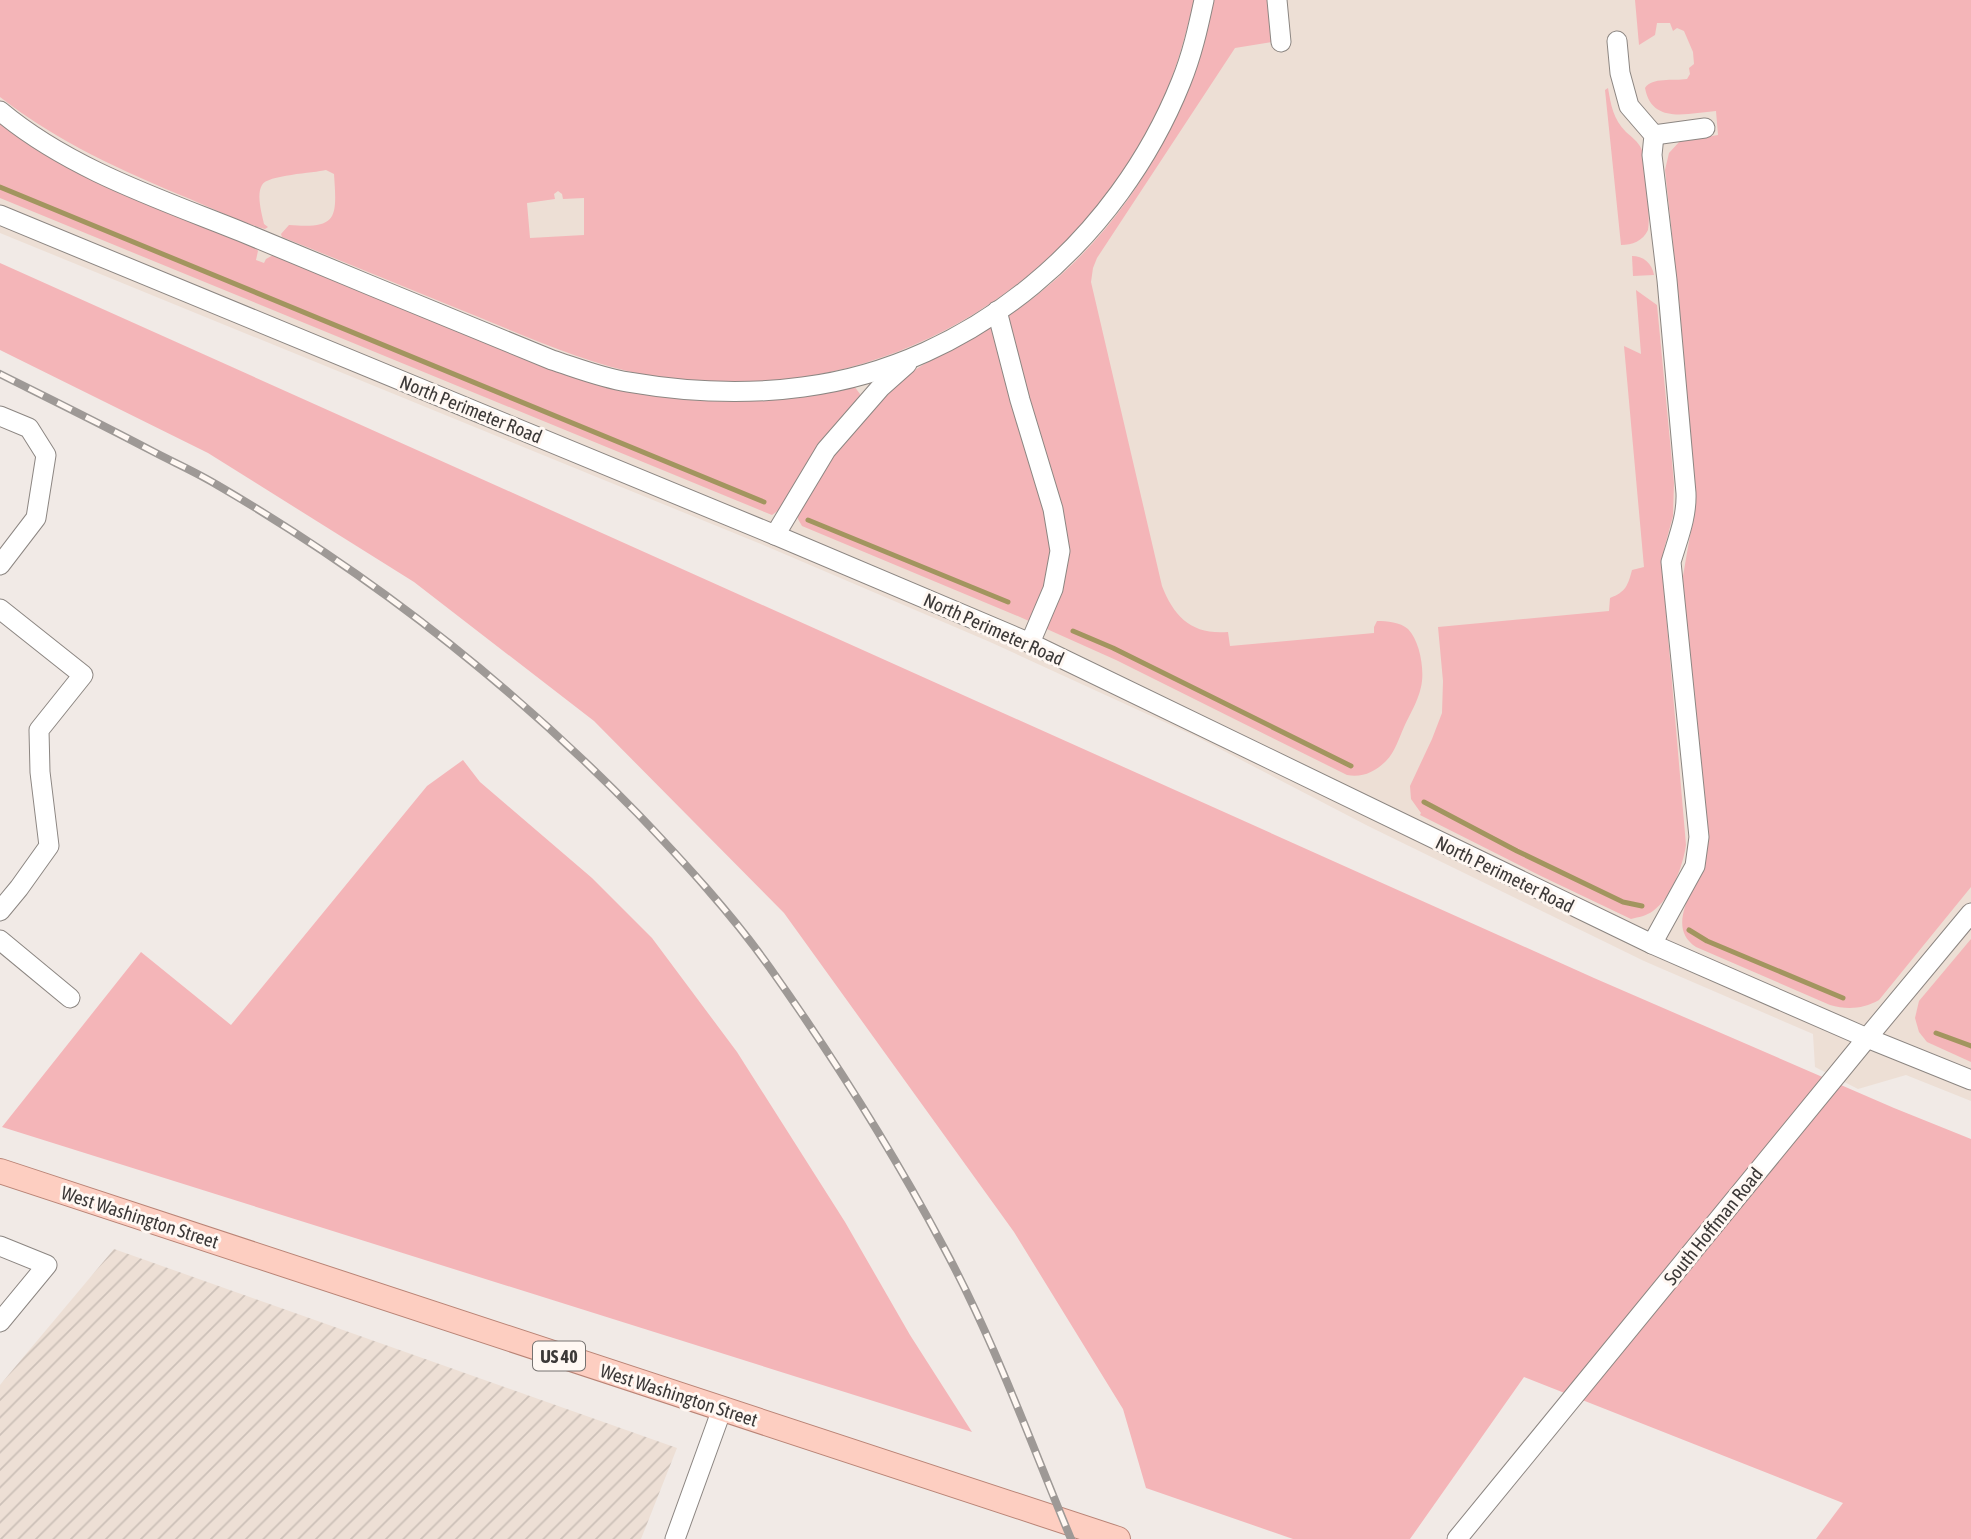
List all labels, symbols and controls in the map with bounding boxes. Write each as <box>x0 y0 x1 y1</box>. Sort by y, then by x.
street label: North Perimeter Road <box>397 370 545 448</box>
street label: North Perimeter Road <box>920 588 1068 670</box>
street label: North Perimeter Road <box>1432 831 1578 917</box>
street label: South Hoffman Road <box>1659 1163 1767 1289</box>
street label: West Washington Street <box>59 1181 221 1253</box>
road number: US 40 <box>533 1342 585 1371</box>
street label: West Washington Street <box>598 1359 760 1431</box>

